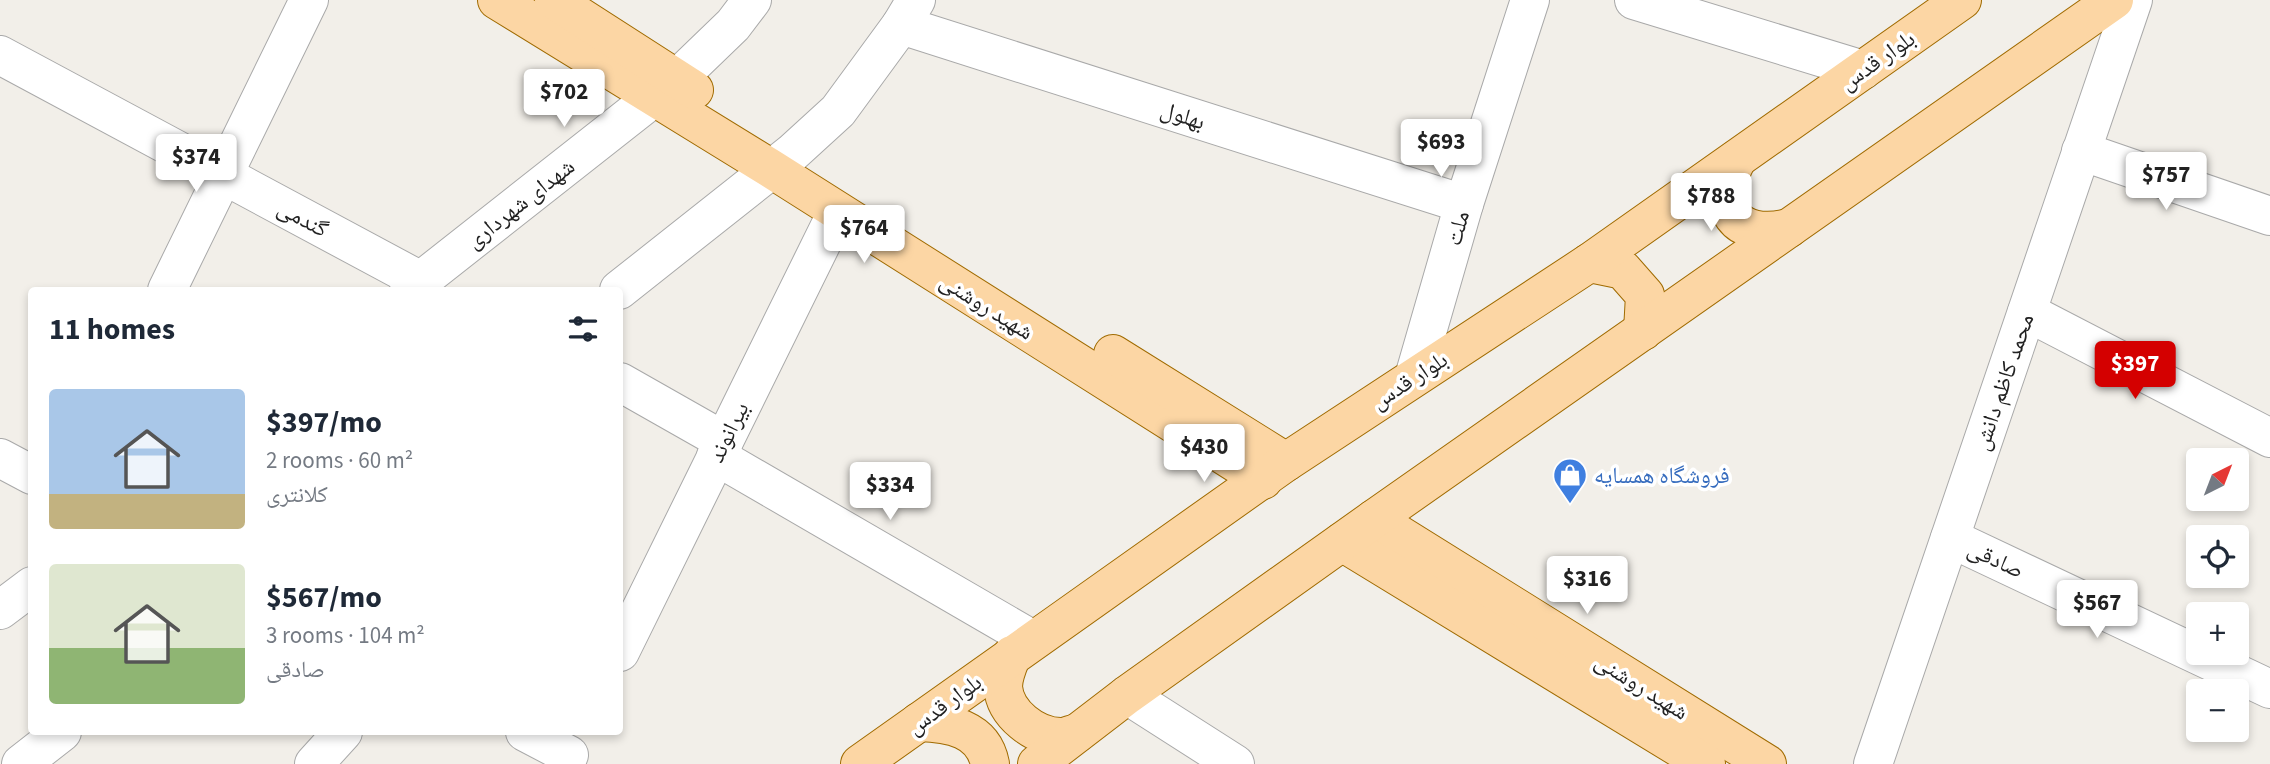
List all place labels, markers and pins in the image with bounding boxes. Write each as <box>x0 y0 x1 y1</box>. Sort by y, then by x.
pin: $702 <box>523 69 605 129</box>
pin: $693 <box>1400 120 1482 179</box>
pin: $374 <box>155 134 237 194</box>
pin: $757 <box>2125 152 2207 212</box>
pin: $788 <box>1670 174 1752 233</box>
pin: $764 <box>823 205 905 265</box>
pin: $397 <box>2094 342 2176 401</box>
pin: $430 <box>1163 424 1245 484</box>
shop icon: فروشگاه همسایه <box>1551 456 1589 505</box>
place label: فروشگاه همسایه <box>1594 459 1730 492</box>
pin: $334 <box>849 462 931 522</box>
pin: $316 <box>1546 556 1628 616</box>
pin: $567 <box>2056 580 2138 640</box>

